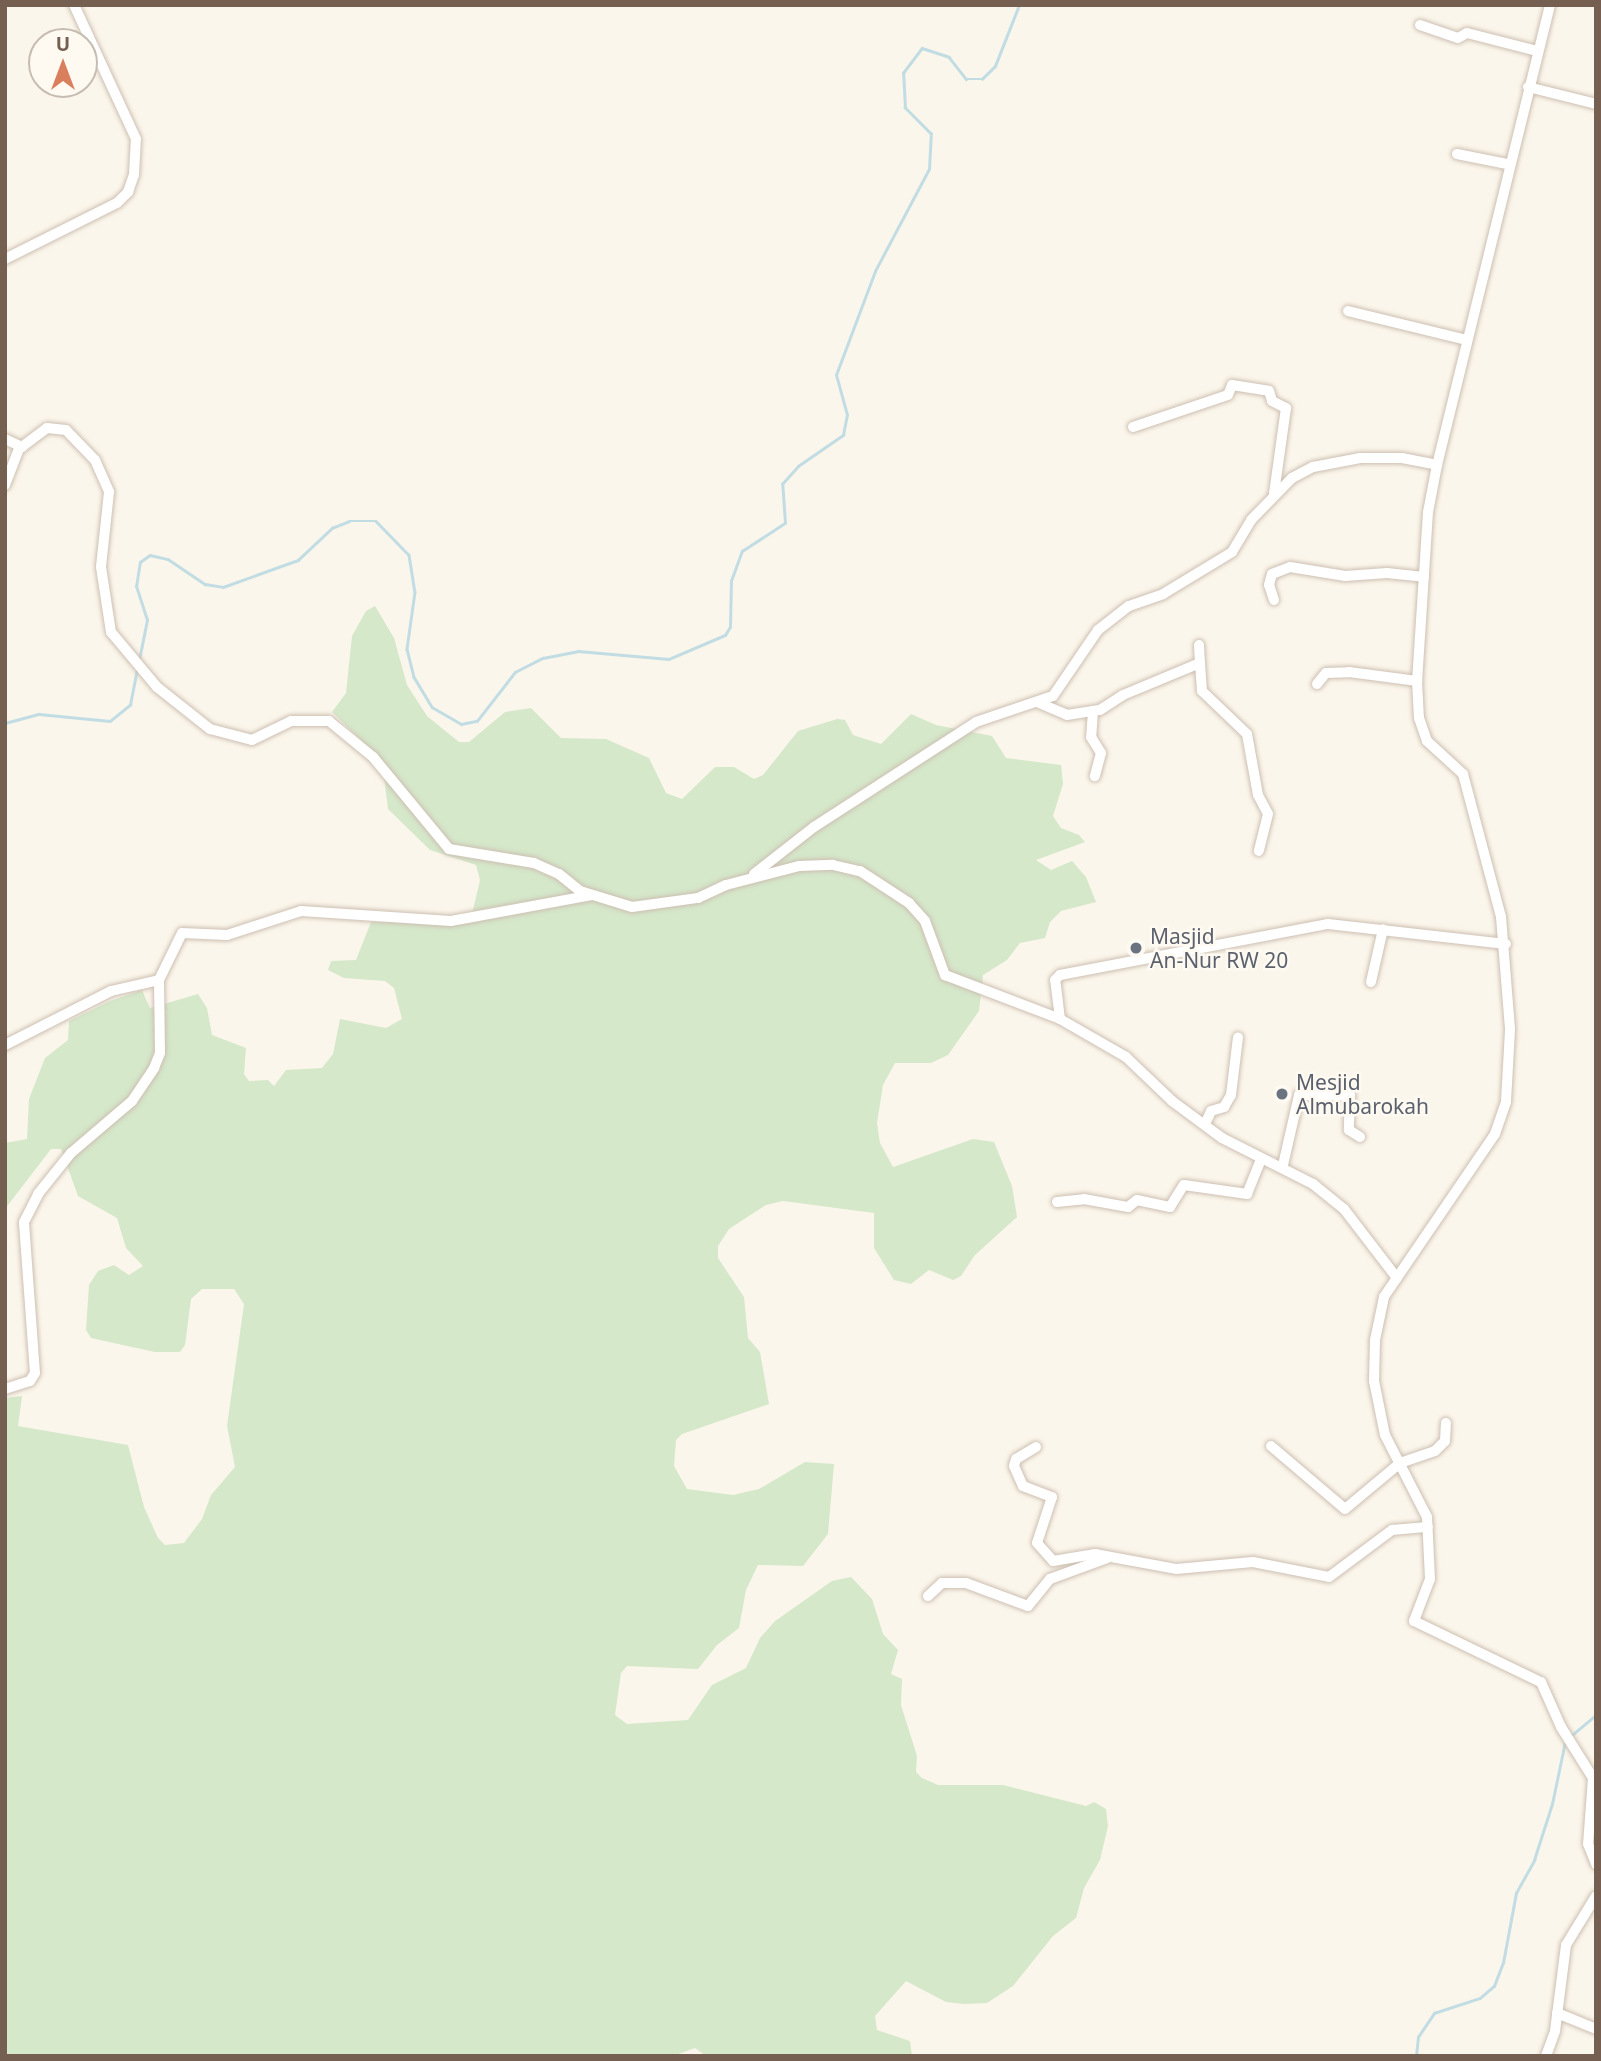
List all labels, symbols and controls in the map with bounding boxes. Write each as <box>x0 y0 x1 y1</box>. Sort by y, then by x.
north arrow <box>28 28 98 98</box>
text: U <box>56 31 70 57</box>
place label: Masjid An-Nur RW 20 <box>1150 923 1288 973</box>
marker: Masjid An-Nur RW 20 <box>1128 940 1144 956</box>
place label: Mesjid Almubarokah <box>1296 1069 1429 1119</box>
marker: Mesjid Almubarokah <box>1274 1086 1290 1102</box>

